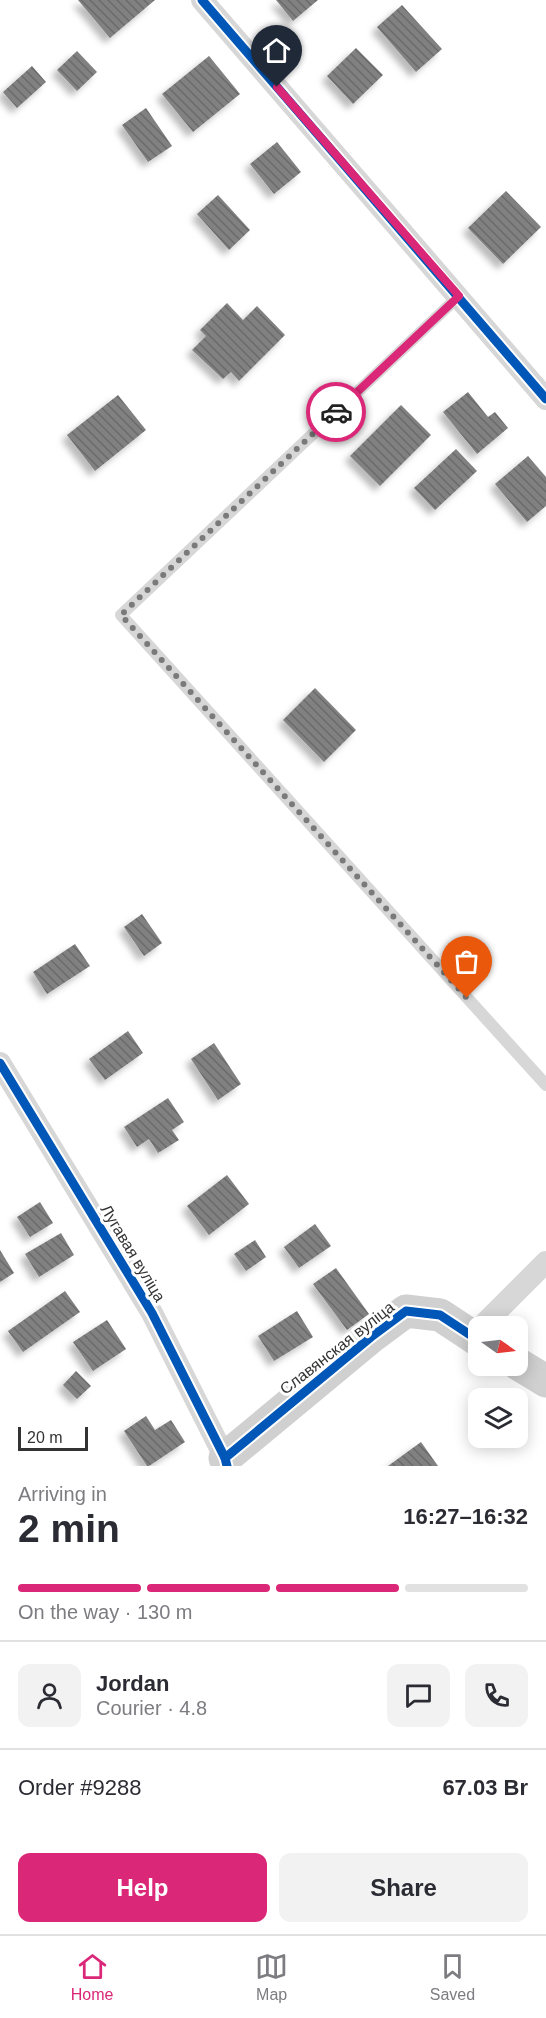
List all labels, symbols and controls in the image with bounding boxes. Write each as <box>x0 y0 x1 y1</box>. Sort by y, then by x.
pin <box>251 25 302 87</box>
icon: home <box>260 34 293 67</box>
courier <box>306 382 366 442</box>
icon: car <box>320 396 353 429</box>
pin <box>441 936 492 998</box>
icon: bag <box>450 945 483 978</box>
street label: Лугавая вуліца <box>97 1201 169 1305</box>
street label: Славянская вуліца <box>277 1298 397 1398</box>
north arrow <box>468 1316 528 1376</box>
map controls <box>468 1316 528 1448</box>
button: layers <box>468 1388 528 1448</box>
scale bar <box>18 1424 88 1452</box>
text: 20 m <box>27 1429 63 1446</box>
text: Arriving in <box>18 1483 107 1505</box>
text: 16:27–16:32 <box>403 1504 528 1529</box>
text: 2 min <box>18 1507 120 1550</box>
text: On the way · 130 m <box>18 1601 193 1623</box>
button: person <box>18 1664 81 1727</box>
button: chat <box>387 1664 450 1727</box>
button: phone <box>465 1664 528 1727</box>
text: Jordan <box>96 1671 169 1696</box>
text: Courier · 4.8 <box>96 1697 207 1719</box>
text: Order #9288 <box>18 1775 142 1800</box>
text: 67.03 Br <box>442 1775 528 1800</box>
button: Help <box>18 1853 267 1922</box>
button: Share <box>279 1853 528 1922</box>
tab: Home <box>71 1950 114 2004</box>
tab: Map <box>255 1950 288 2004</box>
tab: Saved <box>430 1950 475 2004</box>

